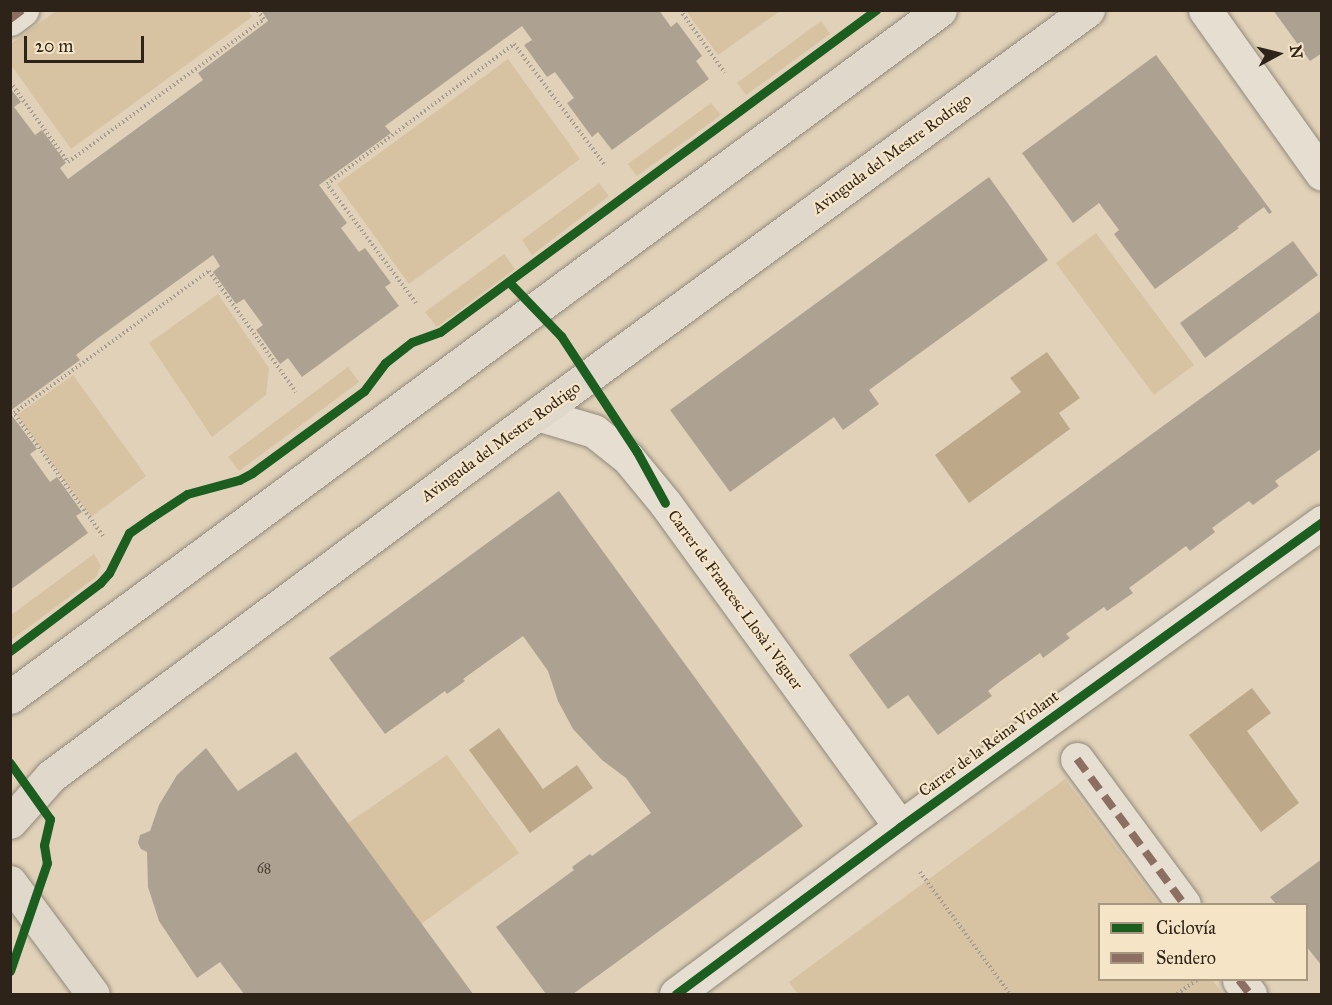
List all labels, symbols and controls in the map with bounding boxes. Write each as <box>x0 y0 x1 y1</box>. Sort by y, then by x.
scale bar <box>27 24 147 62</box>
north arrow <box>1248 24 1308 84</box>
text: 20 m <box>35 35 73 57</box>
text: N <box>1286 44 1307 60</box>
street label: Avinguda del Mestre Rodrigo <box>809 90 975 218</box>
street label: Avinguda del Mestre Rodrigo <box>418 378 584 506</box>
street label: Carrer de Francesc Llosà i Viguer <box>663 506 807 694</box>
street label: Carrer de la Reina Violant <box>915 687 1063 801</box>
house number: 68 <box>257 861 271 877</box>
legend <box>1098 903 1308 981</box>
text: Ciclovía <box>1156 917 1216 939</box>
text: Sendero <box>1156 947 1216 969</box>

